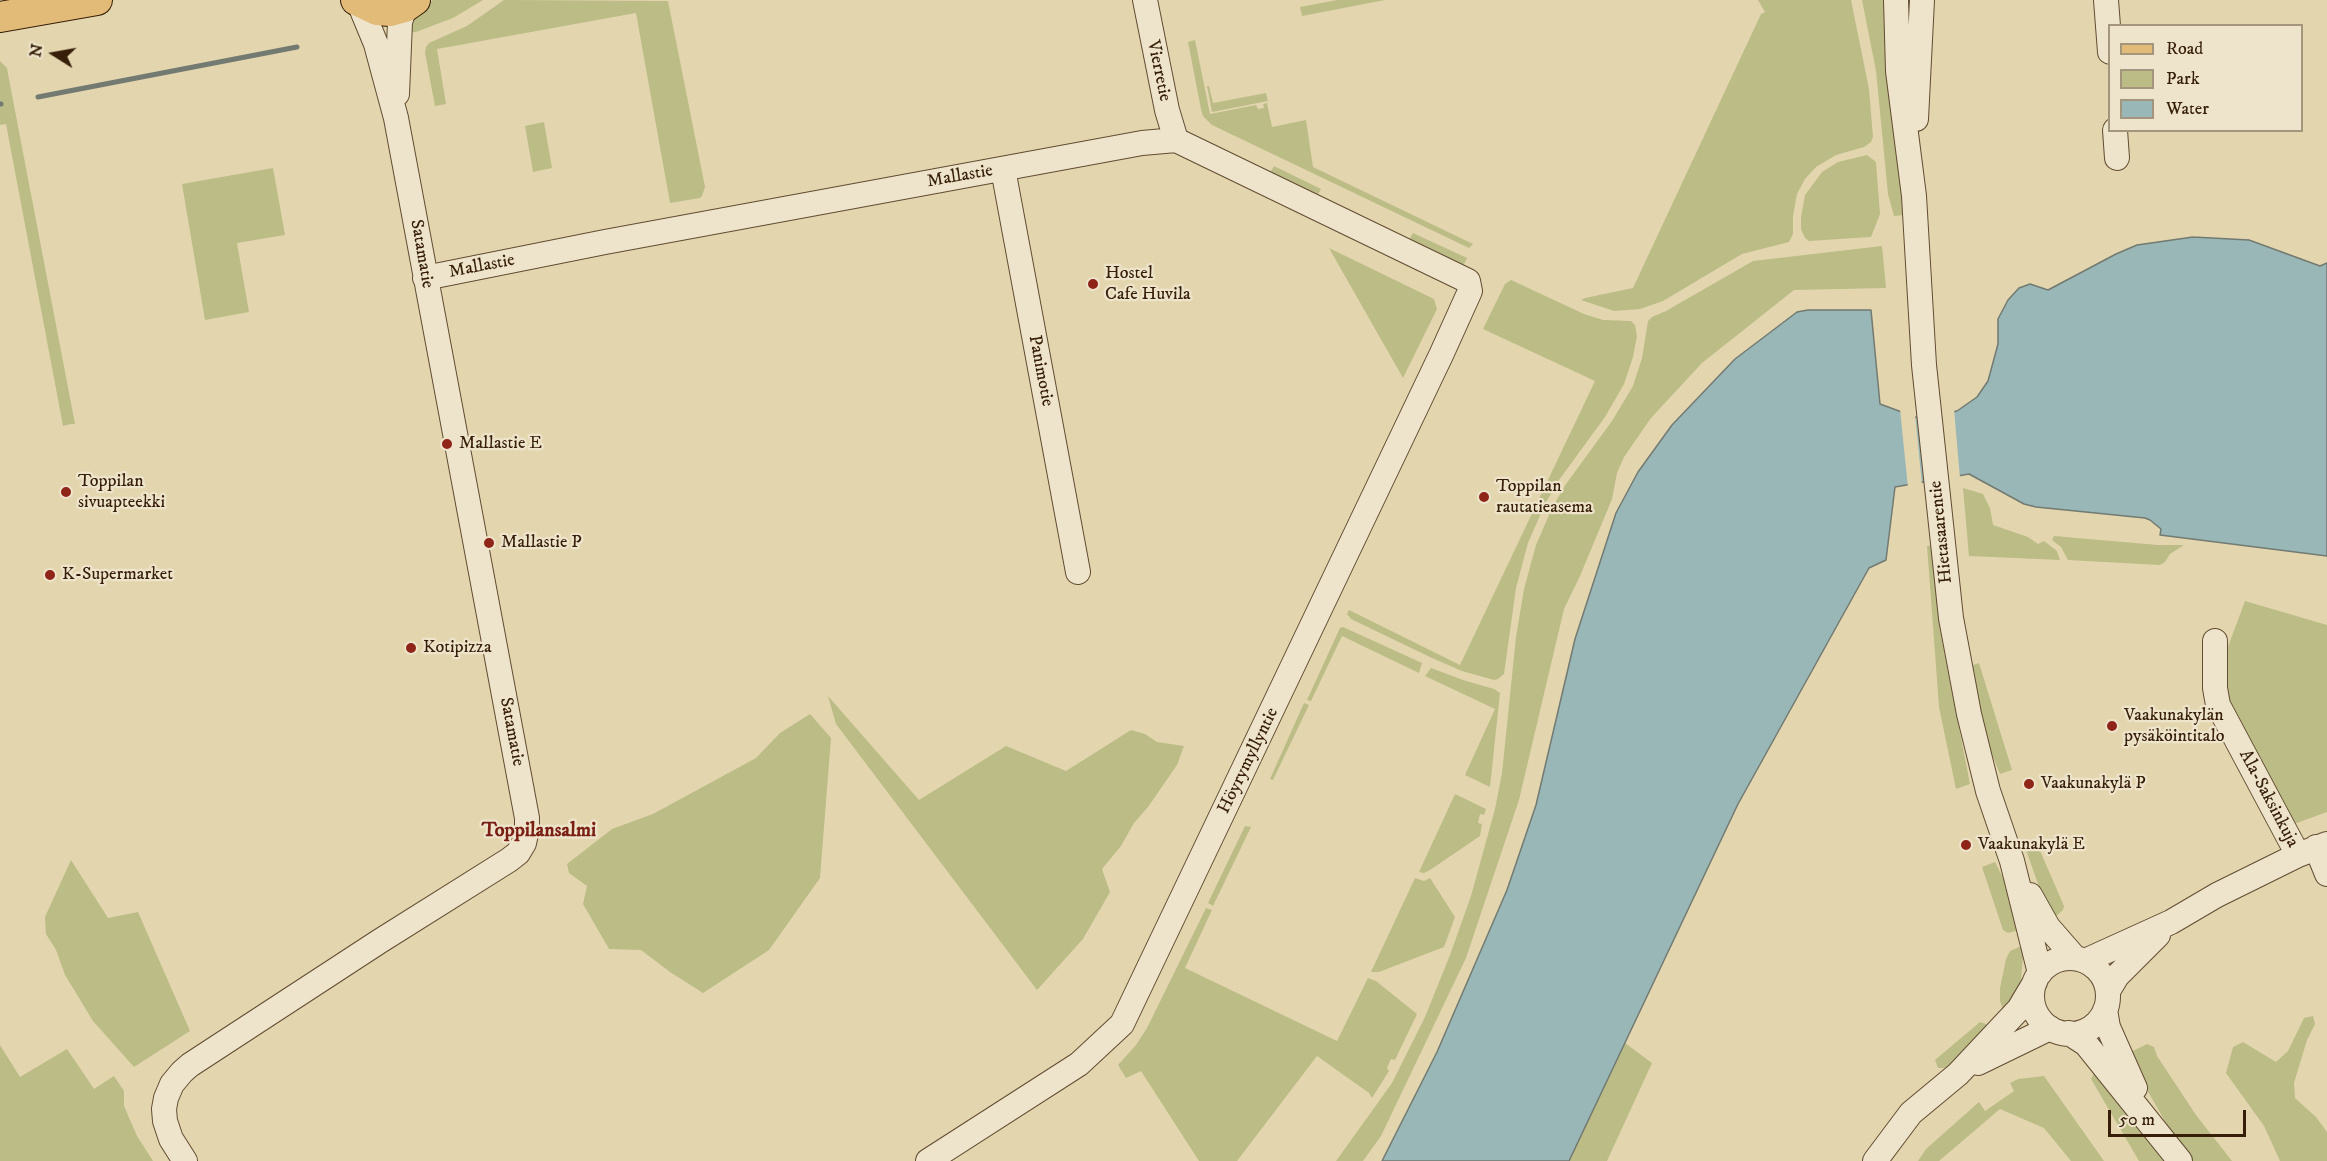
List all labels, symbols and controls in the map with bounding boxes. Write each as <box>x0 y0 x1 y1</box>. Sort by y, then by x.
north arrow <box>24 24 84 84</box>
legend <box>2108 24 2303 132</box>
street label: Vierretie <box>1141 38 1175 104</box>
text: Road <box>2166 38 2203 60</box>
text: N <box>25 42 47 59</box>
text: Park <box>2166 68 2200 90</box>
text: Water <box>2166 98 2209 120</box>
street label: Mallastie <box>925 161 995 193</box>
street label: Satamatie <box>404 218 438 290</box>
street label: Mallastie <box>447 250 517 284</box>
place label: Hostel Cafe Huvila <box>1105 263 1191 306</box>
marker: Hostel Cafe Huvila <box>1086 277 1100 291</box>
street label: Panimotie <box>1023 333 1057 409</box>
place label: Mallastie E <box>459 433 542 455</box>
marker: Mallastie E <box>440 437 454 451</box>
place label: Toppilan sivuapteekki <box>78 471 165 514</box>
place label: Toppilan rautatieasema <box>1496 476 1593 518</box>
street label: Hietasaarentie <box>1926 480 1958 584</box>
marker: Toppilan sivuapteekki <box>59 485 73 499</box>
marker: Toppilan rautatieasema <box>1477 490 1491 504</box>
place label: Mallastie P <box>501 532 582 554</box>
marker: Mallastie P <box>482 536 496 550</box>
place label: K-Supermarket <box>62 564 173 586</box>
marker: K-Supermarket <box>43 568 57 582</box>
place label: Kotipizza <box>423 637 492 659</box>
marker: Kotipizza <box>404 641 418 655</box>
street label: Satamatie <box>494 696 528 768</box>
street label: Höyrymyllyntie <box>1214 704 1284 818</box>
place label: Vaakunakylän pysäköintitalo <box>2124 705 2225 748</box>
marker: Vaakunakylän pysäköintitalo <box>2105 719 2119 733</box>
street label: Ala-Saksinkuja <box>2233 747 2303 851</box>
place label: Vaakunakylä P <box>2041 773 2146 795</box>
marker: Vaakunakylä P <box>2022 777 2036 791</box>
district label: Toppilansalmi <box>482 820 596 844</box>
place label: Vaakunakylä E <box>1978 834 2085 856</box>
marker: Vaakunakylä E <box>1959 838 1973 852</box>
scale bar <box>2111 1098 2249 1136</box>
text: 50 m <box>2119 1109 2155 1131</box>

